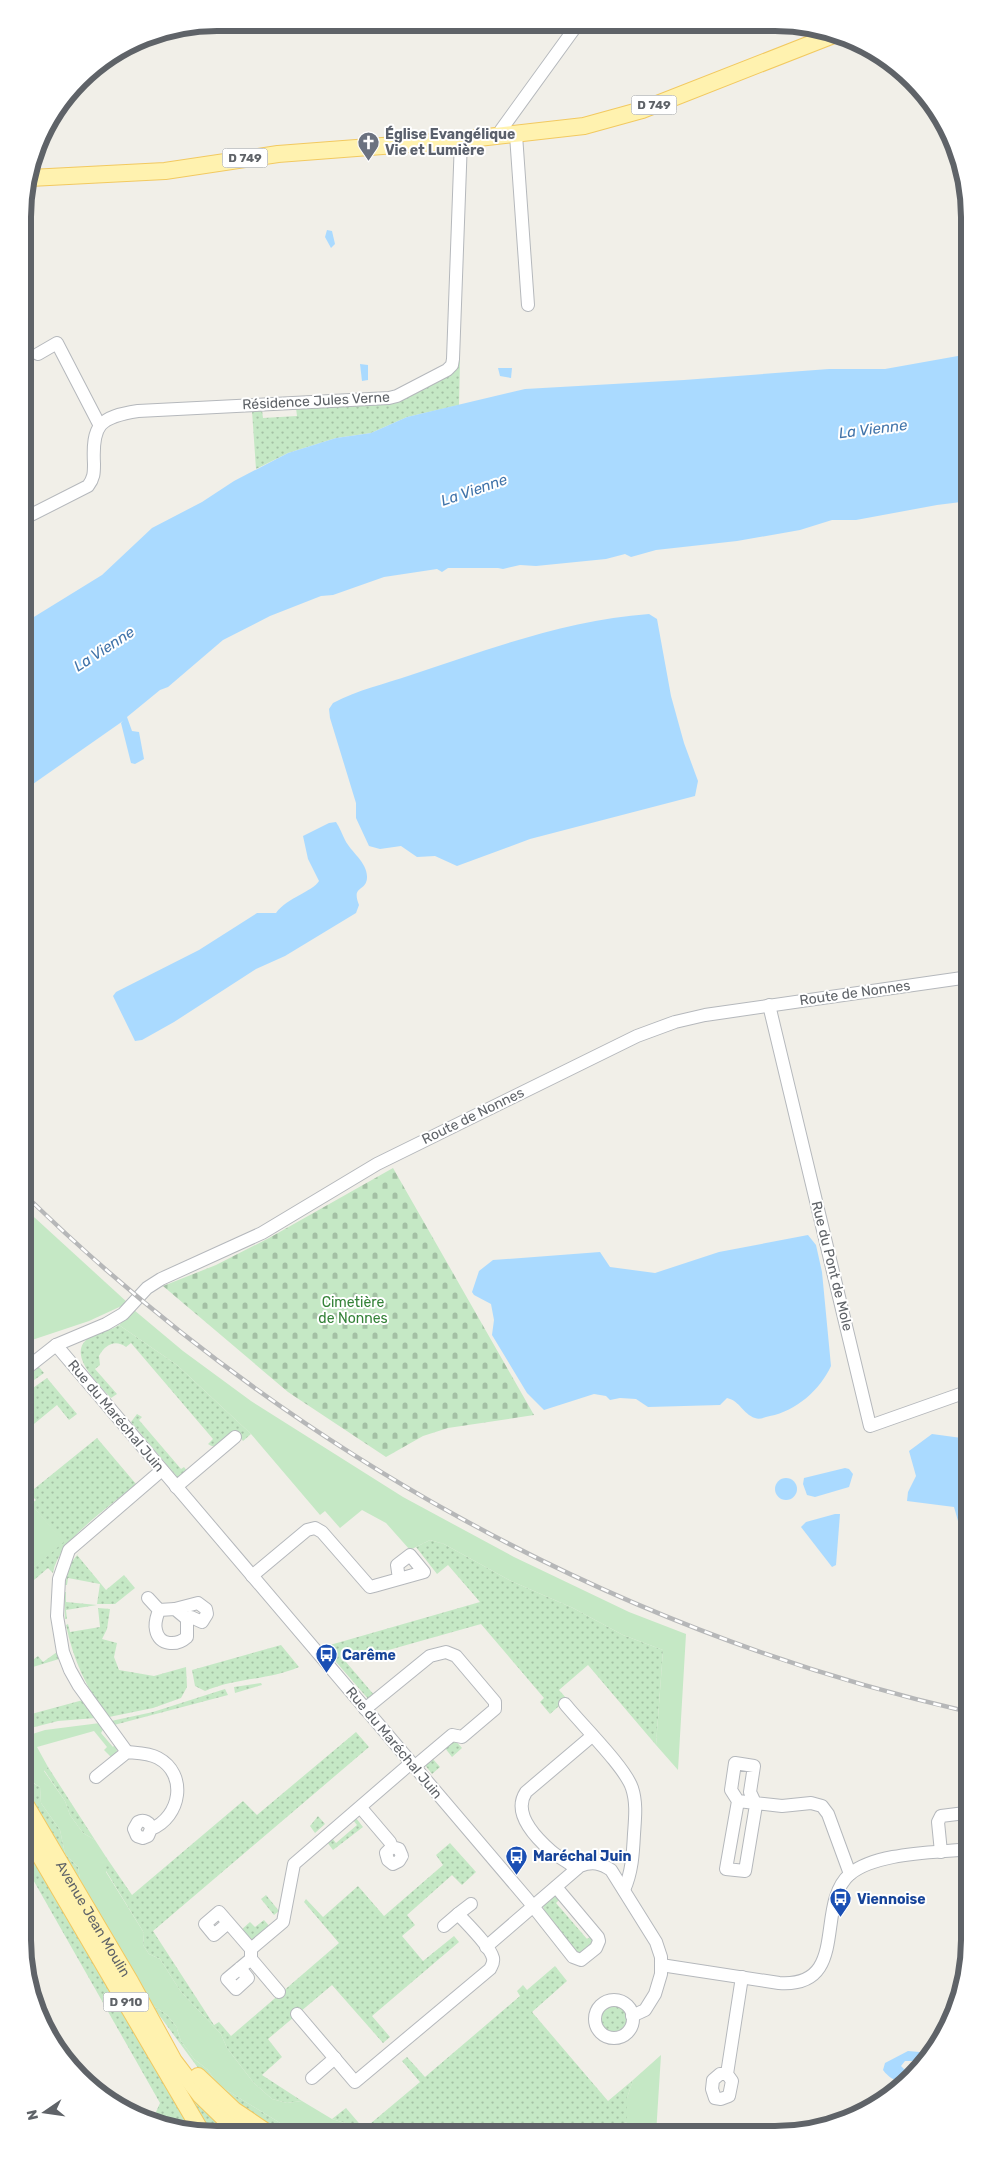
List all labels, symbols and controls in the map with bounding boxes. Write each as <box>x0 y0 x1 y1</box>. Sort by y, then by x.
road number: D 749 <box>632 96 676 114</box>
place label: Église Evangélique Vie et Lumière <box>385 125 515 159</box>
church icon: Église Evangélique Vie et Lumière <box>357 130 381 161</box>
road number: D 749 <box>222 148 268 168</box>
street label: Résidence Jules Verne <box>242 389 390 413</box>
water label: La Vienne <box>838 416 909 442</box>
water label: La Vienne <box>439 470 510 510</box>
water label: La Vienne <box>70 622 138 675</box>
street label: Route de Nonnes <box>799 977 911 1009</box>
street label: Route de Nonnes <box>419 1084 527 1148</box>
street label: Rue du Pont de Mole <box>808 1199 856 1333</box>
park label: Cimetière de Nonnes <box>318 1294 388 1327</box>
street label: Rue du Maréchal Juin <box>64 1357 168 1475</box>
bus stop icon: Carême <box>314 1643 338 1674</box>
place label: Carême <box>342 1647 396 1664</box>
street label: Rue du Maréchal Juin <box>342 1684 446 1802</box>
bus stop icon: Maréchal Juin <box>505 1844 529 1875</box>
place label: Maréchal Juin <box>533 1848 631 1865</box>
street label: Avenue Jean Moulin <box>52 1858 134 1980</box>
bus stop icon: Viennoise <box>829 1887 853 1918</box>
place label: Viennoise <box>857 1891 926 1908</box>
road number: D 910 <box>104 1992 148 2011</box>
north arrow <box>20 2087 70 2137</box>
text: N <box>23 2108 42 2122</box>

